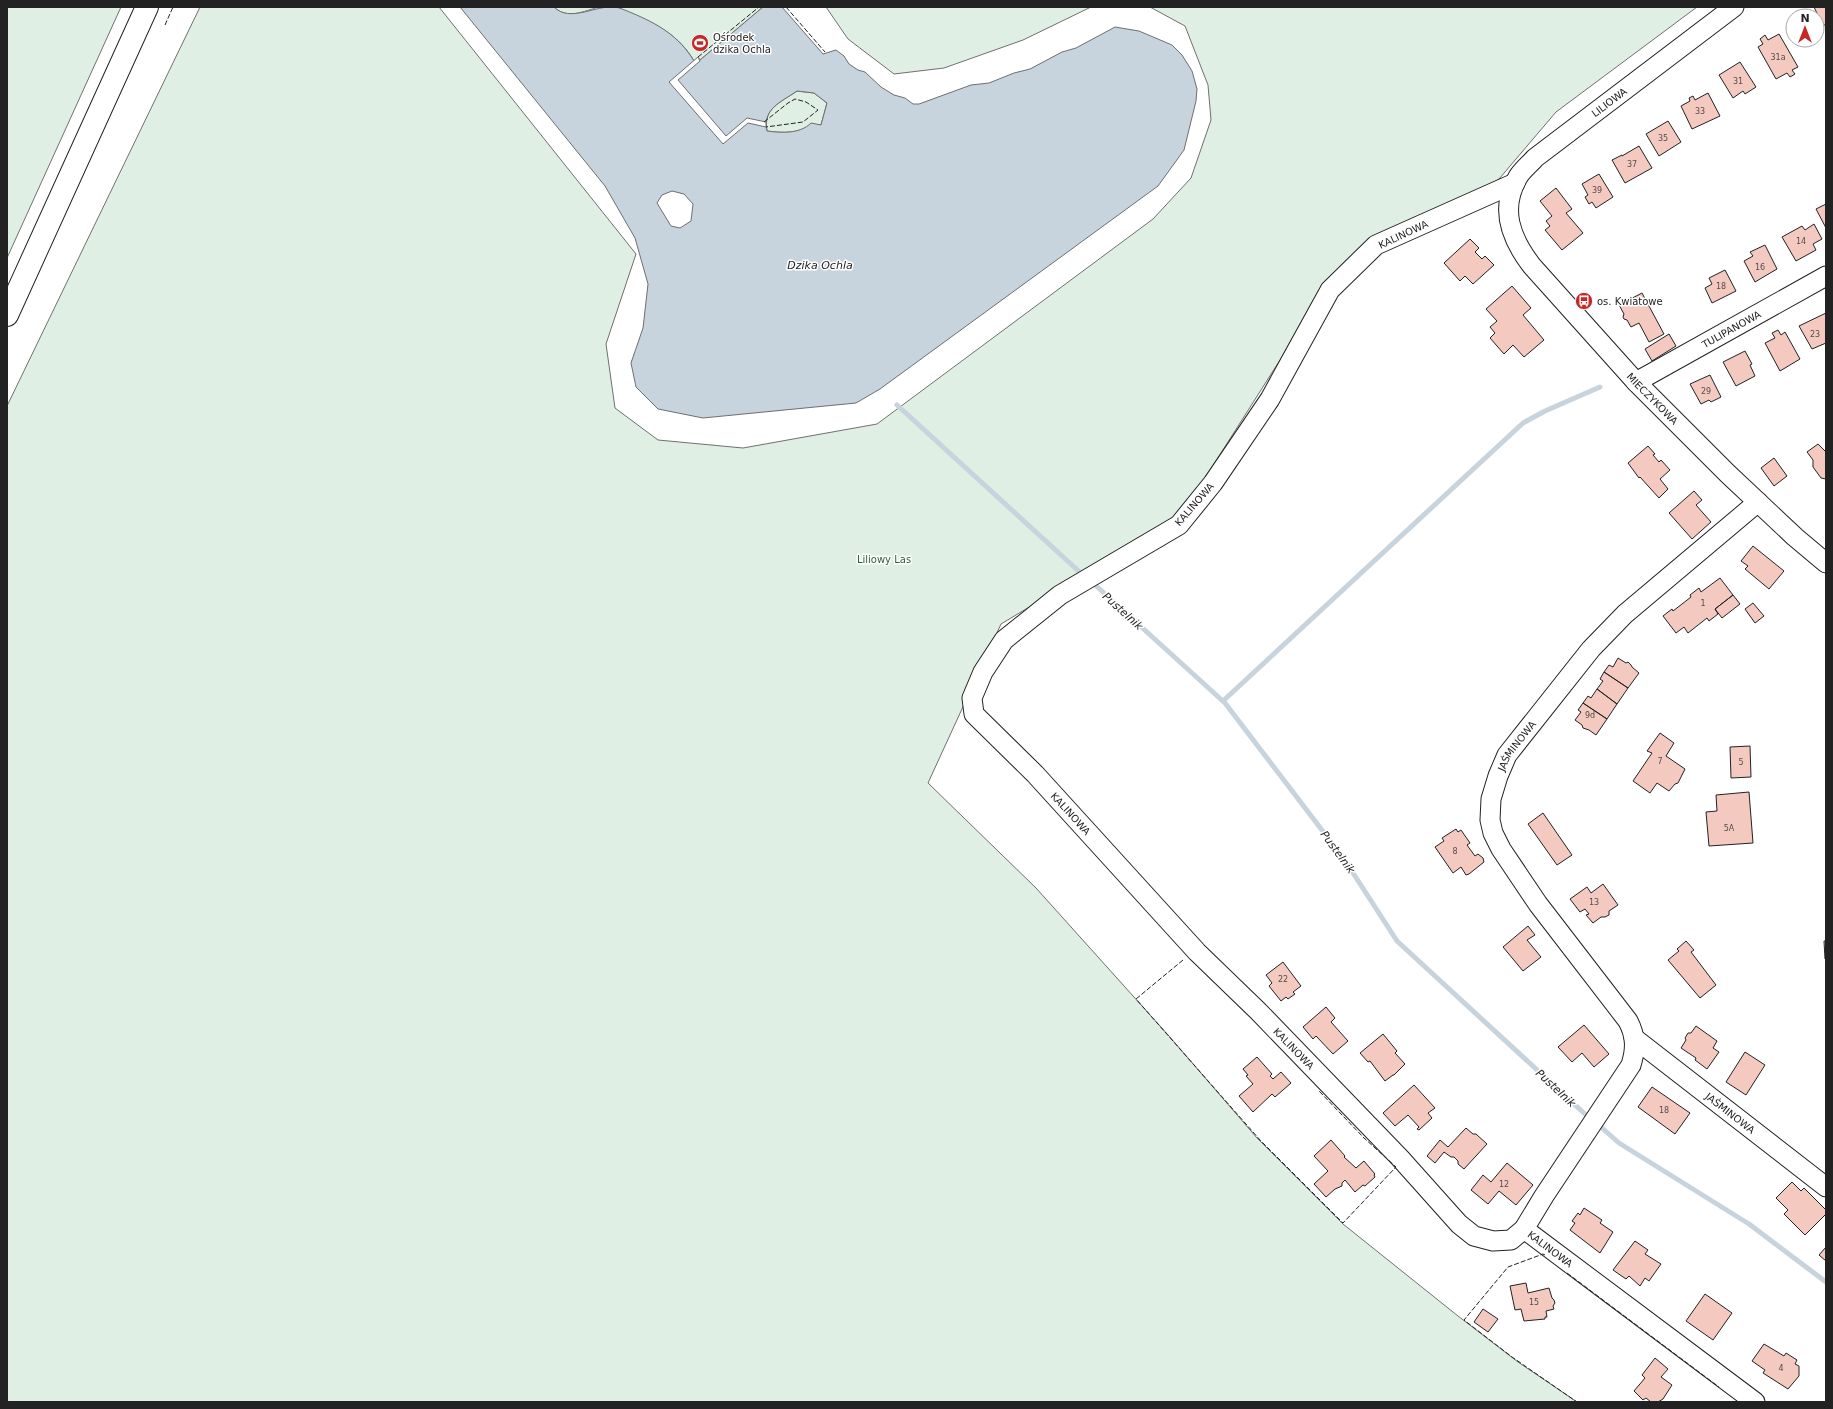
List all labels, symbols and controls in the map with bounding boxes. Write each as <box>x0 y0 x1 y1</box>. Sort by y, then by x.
north arrow <box>1785 8 1825 48</box>
text: N <box>1800 12 1810 25</box>
place label: Ośrodek dzika Ochla <box>713 32 771 55</box>
sports icon: Ośrodek dzika Ochla <box>690 33 710 53</box>
house number: 31a <box>1770 53 1786 62</box>
house number: 31 <box>1733 77 1743 86</box>
street label: LILIOWA <box>1590 86 1629 119</box>
house number: 33 <box>1695 107 1705 116</box>
house number: 35 <box>1658 134 1668 143</box>
house number: 37 <box>1627 160 1637 169</box>
house number: 39 <box>1592 186 1602 195</box>
street label: KALINOWA <box>1377 218 1430 251</box>
house number: 14 <box>1796 237 1806 246</box>
water label: Dzika Ochla <box>787 259 853 272</box>
house number: 16 <box>1755 263 1765 272</box>
house number: 18 <box>1716 282 1726 291</box>
bus stop icon: os. Kwiatowe <box>1574 291 1594 311</box>
place label: os. Kwiatowe <box>1597 296 1663 307</box>
street label: TULIPANOWA <box>1699 308 1763 351</box>
house number: 23 <box>1810 330 1820 339</box>
street label: MIECZYKOWA <box>1624 371 1680 427</box>
house number: 29 <box>1701 387 1711 396</box>
street label: KALINOWA <box>1173 480 1216 528</box>
park label: Liliowy Las <box>857 554 911 565</box>
water label: Pustelnik <box>1100 590 1146 633</box>
house number: 1 <box>1700 599 1706 608</box>
house number: 9d <box>1585 711 1595 720</box>
street label: JAŚMINOWA <box>1495 719 1538 774</box>
house number: 7 <box>1657 757 1663 766</box>
house number: 5 <box>1738 758 1744 767</box>
street label: KALINOWA <box>1049 790 1093 837</box>
house number: 5A <box>1724 824 1735 833</box>
water label: Pustelnik <box>1318 828 1358 877</box>
house number: 8 <box>1452 847 1458 856</box>
house number: 13 <box>1589 898 1599 907</box>
house number: 22 <box>1278 975 1288 984</box>
street label: KALINOWA <box>1271 1026 1316 1072</box>
water label: Pustelnik <box>1533 1067 1579 1111</box>
street label: JAŚMINOWA <box>1703 1090 1757 1136</box>
house number: 18 <box>1659 1106 1669 1115</box>
house number: 12 <box>1499 1180 1509 1189</box>
street label: KALINOWA <box>1525 1229 1575 1270</box>
house number: 15 <box>1529 1298 1539 1307</box>
house number: 4 <box>1778 1364 1784 1373</box>

